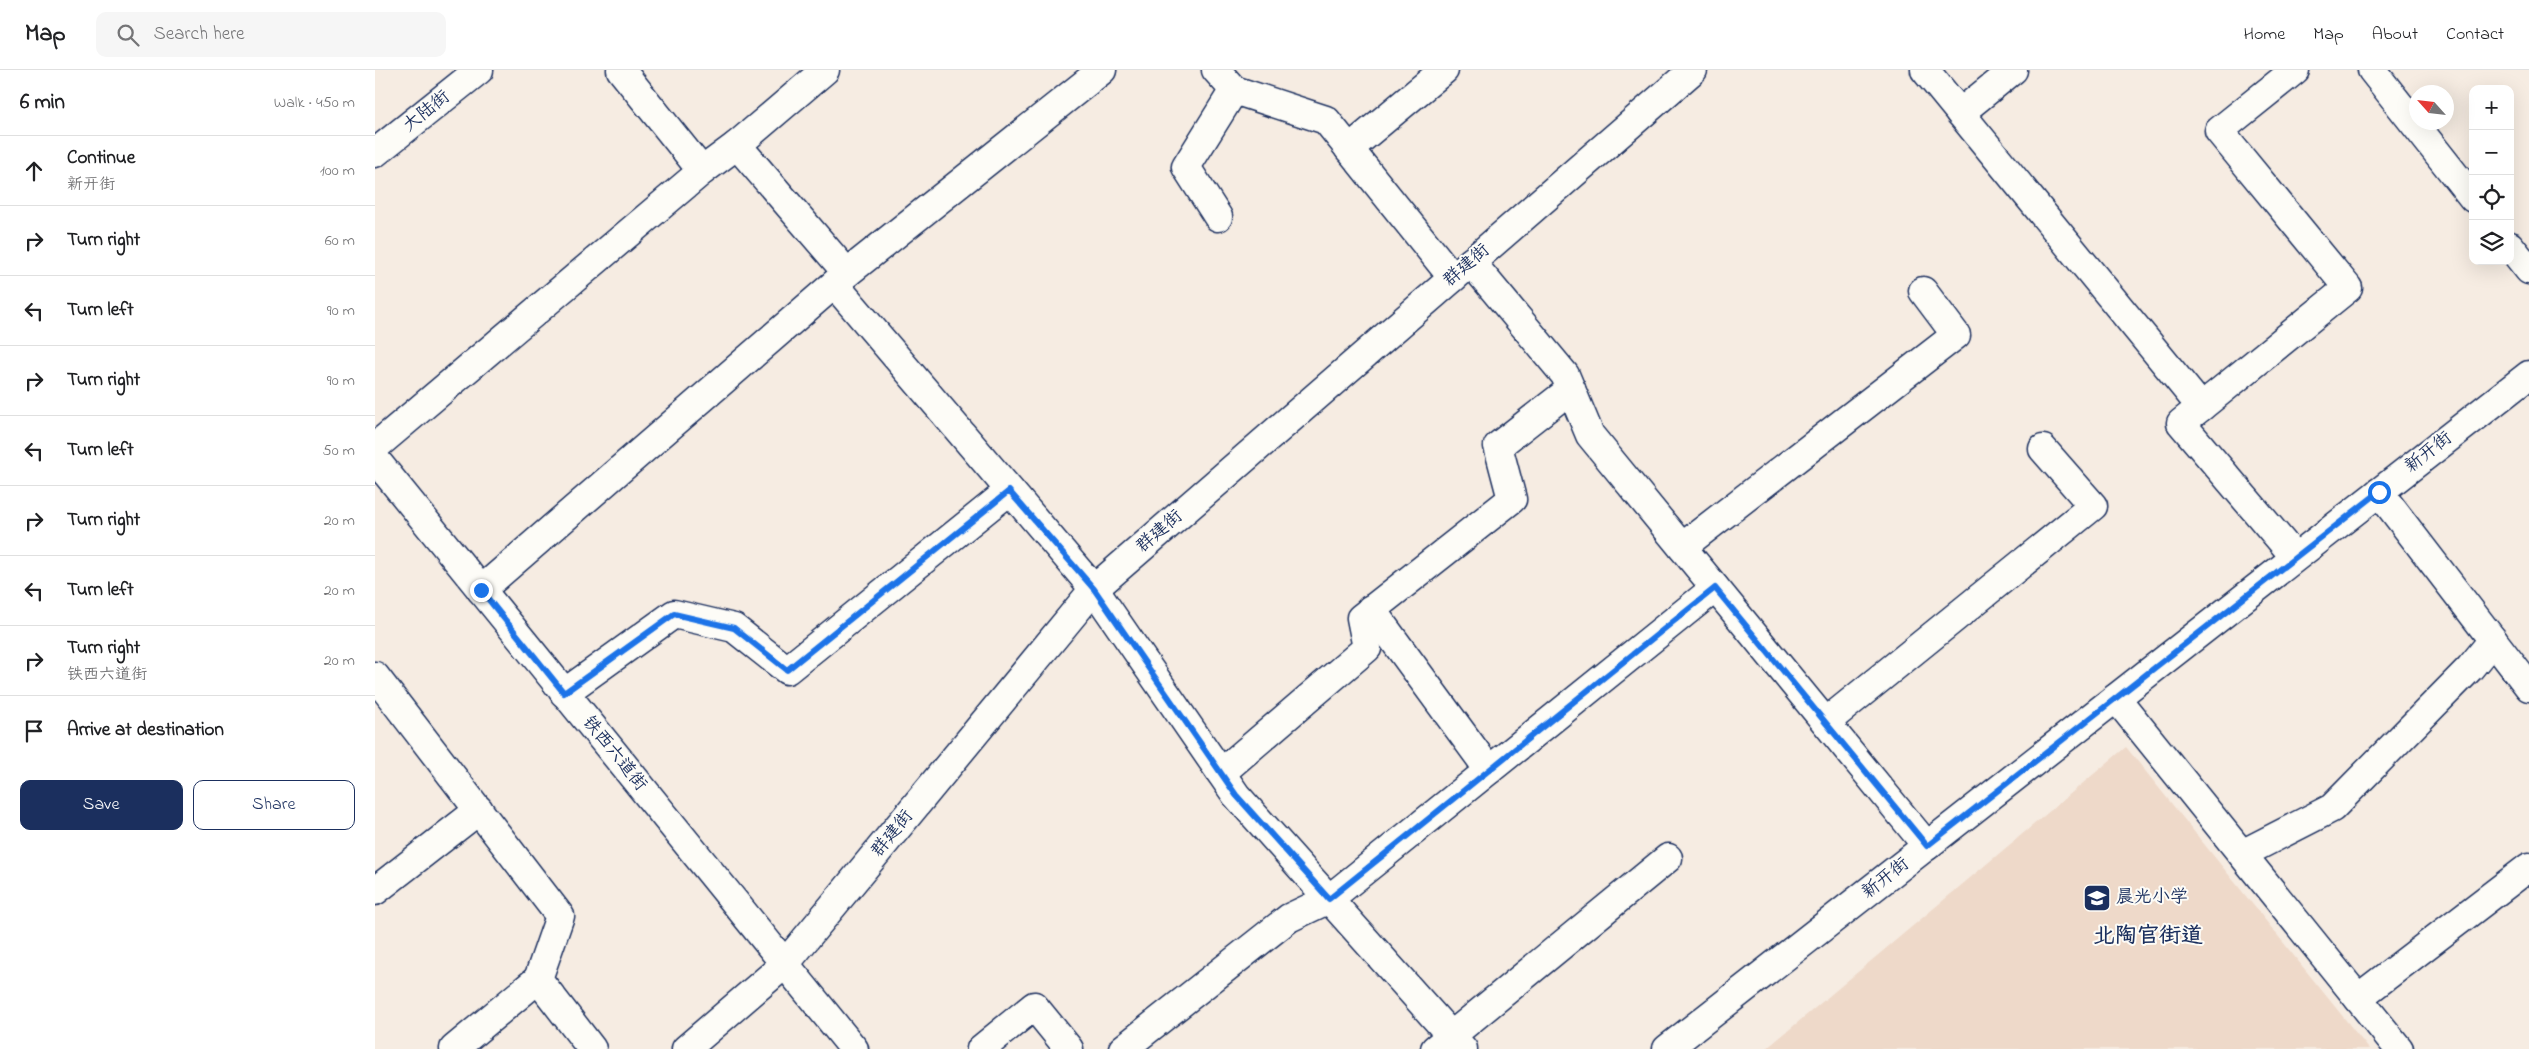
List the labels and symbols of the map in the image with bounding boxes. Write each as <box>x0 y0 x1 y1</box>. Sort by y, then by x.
street label: 大陆街 <box>398 85 456 139</box>
north arrow <box>2409 85 2454 130</box>
street label: 群建街 <box>1438 238 1496 294</box>
street label: 新开街 <box>2400 426 2458 480</box>
route start <box>2368 481 2391 504</box>
street label: 群建街 <box>1131 504 1189 560</box>
route end <box>470 579 493 602</box>
street label: 铁西六道街 <box>576 711 652 797</box>
street label: 群建街 <box>866 805 920 863</box>
street label: 新开街 <box>1857 852 1915 906</box>
school or university icon: 晨光小学 <box>2082 883 2112 913</box>
place label: 晨光小学 <box>2116 885 2188 911</box>
district label: 北陶官街道 <box>2093 921 2203 953</box>

